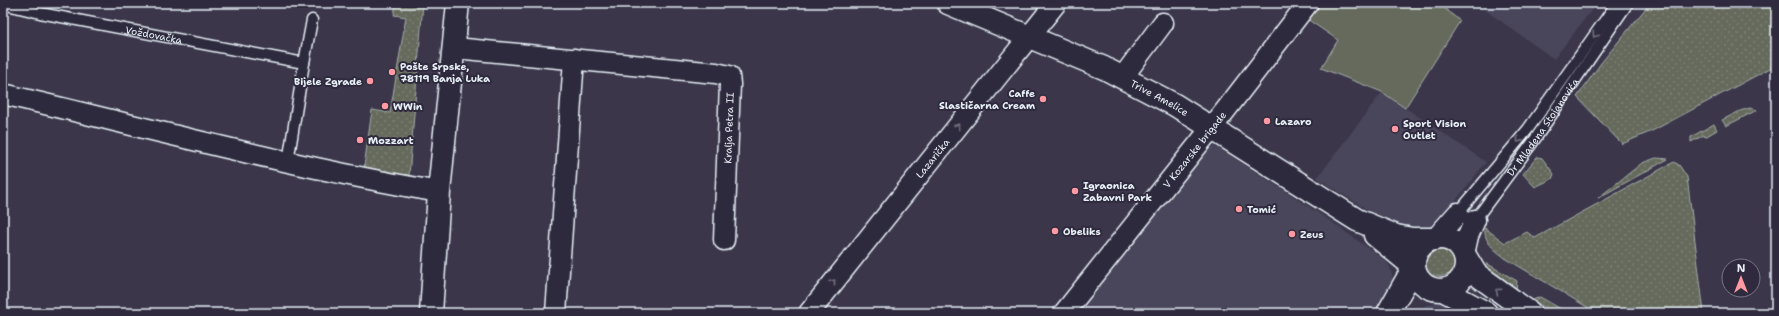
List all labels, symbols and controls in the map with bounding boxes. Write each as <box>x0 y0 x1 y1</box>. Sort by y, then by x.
street label: Voždovačka <box>124 23 184 46</box>
one-way arrow <box>1592 30 1599 37</box>
place label: Pošte Srpske, 78119 Banja Luka <box>400 60 490 85</box>
marker: Pošte Srpske, 78119 Banja Luka <box>387 67 397 77</box>
place label: Bijele Zgrade <box>294 75 362 88</box>
street label: Dr Mladena Stojanovića <box>1504 75 1582 178</box>
marker: Bijele Zgrade <box>365 76 375 86</box>
street label: Trive Amelice <box>1128 76 1192 119</box>
place label: Caffe Slastičarna Cream <box>939 87 1035 112</box>
street label: Kralja Petra II <box>721 92 737 164</box>
marker: Caffe Slastičarna Cream <box>1038 94 1048 104</box>
place label: WWin <box>393 100 423 113</box>
marker: WWin <box>380 101 390 111</box>
street label: V Kozarske brigade <box>1160 108 1229 191</box>
place label: Lazaro <box>1275 115 1312 128</box>
marker: Lazaro <box>1262 116 1272 126</box>
place label: Sport Vision Outlet <box>1403 117 1467 142</box>
one-way arrow <box>953 124 960 131</box>
marker: Sport Vision Outlet <box>1390 124 1400 134</box>
place label: Mozzart <box>368 134 414 147</box>
marker: Mozzart <box>355 135 365 145</box>
street label: Lazarička <box>913 135 953 181</box>
one-way arrow <box>1516 136 1523 143</box>
place label: Igraonica Zabavni Park <box>1083 179 1152 204</box>
marker: Igraonica Zabavni Park <box>1070 186 1080 196</box>
place label: Tomić <box>1247 203 1276 216</box>
marker: Tomić <box>1234 204 1244 214</box>
place label: Obeliks <box>1063 225 1101 238</box>
marker: Obeliks <box>1050 226 1060 236</box>
place label: Zeus <box>1300 228 1324 241</box>
marker: Zeus <box>1287 229 1297 239</box>
north arrow <box>1721 258 1761 298</box>
text: N <box>1737 261 1746 276</box>
one-way arrow <box>828 280 835 287</box>
one-way arrow <box>1495 289 1502 296</box>

